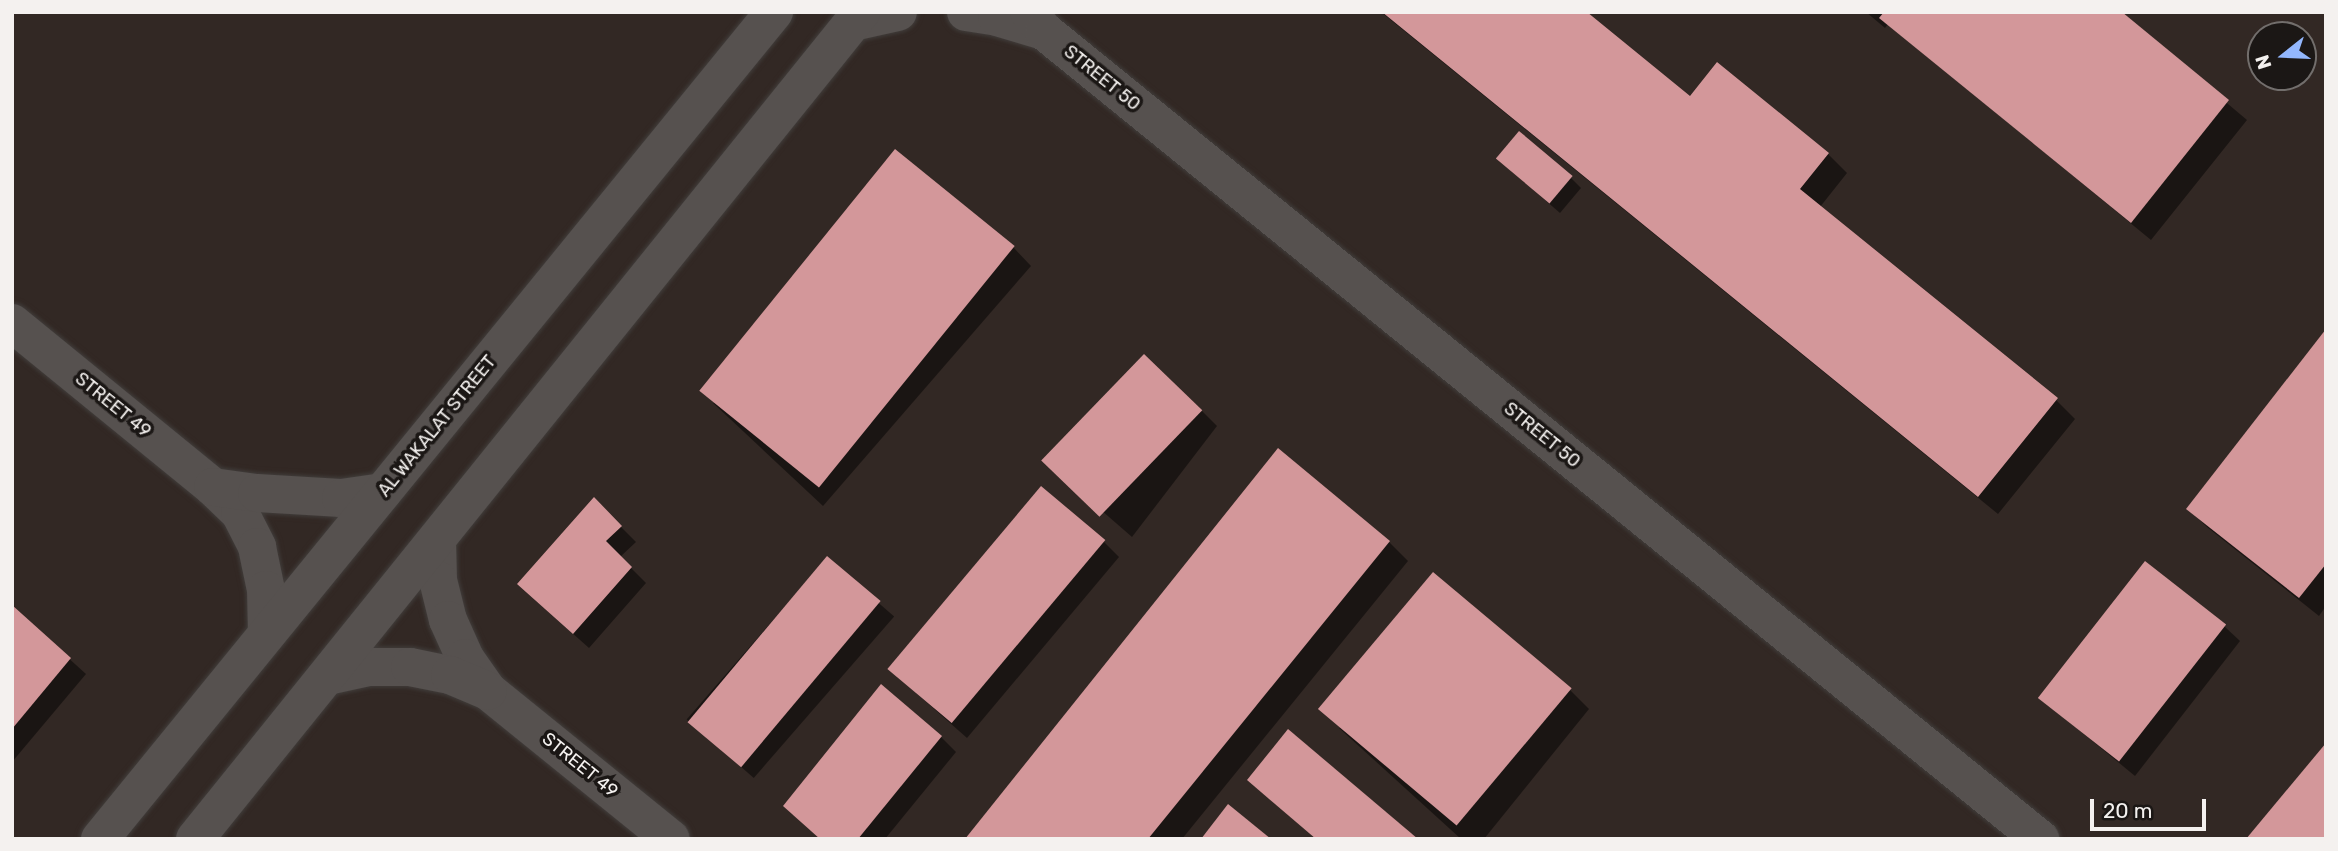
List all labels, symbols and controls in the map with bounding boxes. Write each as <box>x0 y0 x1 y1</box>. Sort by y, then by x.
north arrow <box>2247 21 2317 91</box>
street label: STREET 50 <box>1059 41 1145 115</box>
text: N <box>2250 52 2277 72</box>
street label: AL WAKALAT STREET <box>373 351 501 501</box>
street label: STREET 49 <box>71 368 155 442</box>
street label: STREET 50 <box>1499 398 1585 472</box>
street label: STREET 49 <box>538 728 622 802</box>
scale bar <box>2093 784 2208 828</box>
text: 20 m <box>2103 798 2152 823</box>

